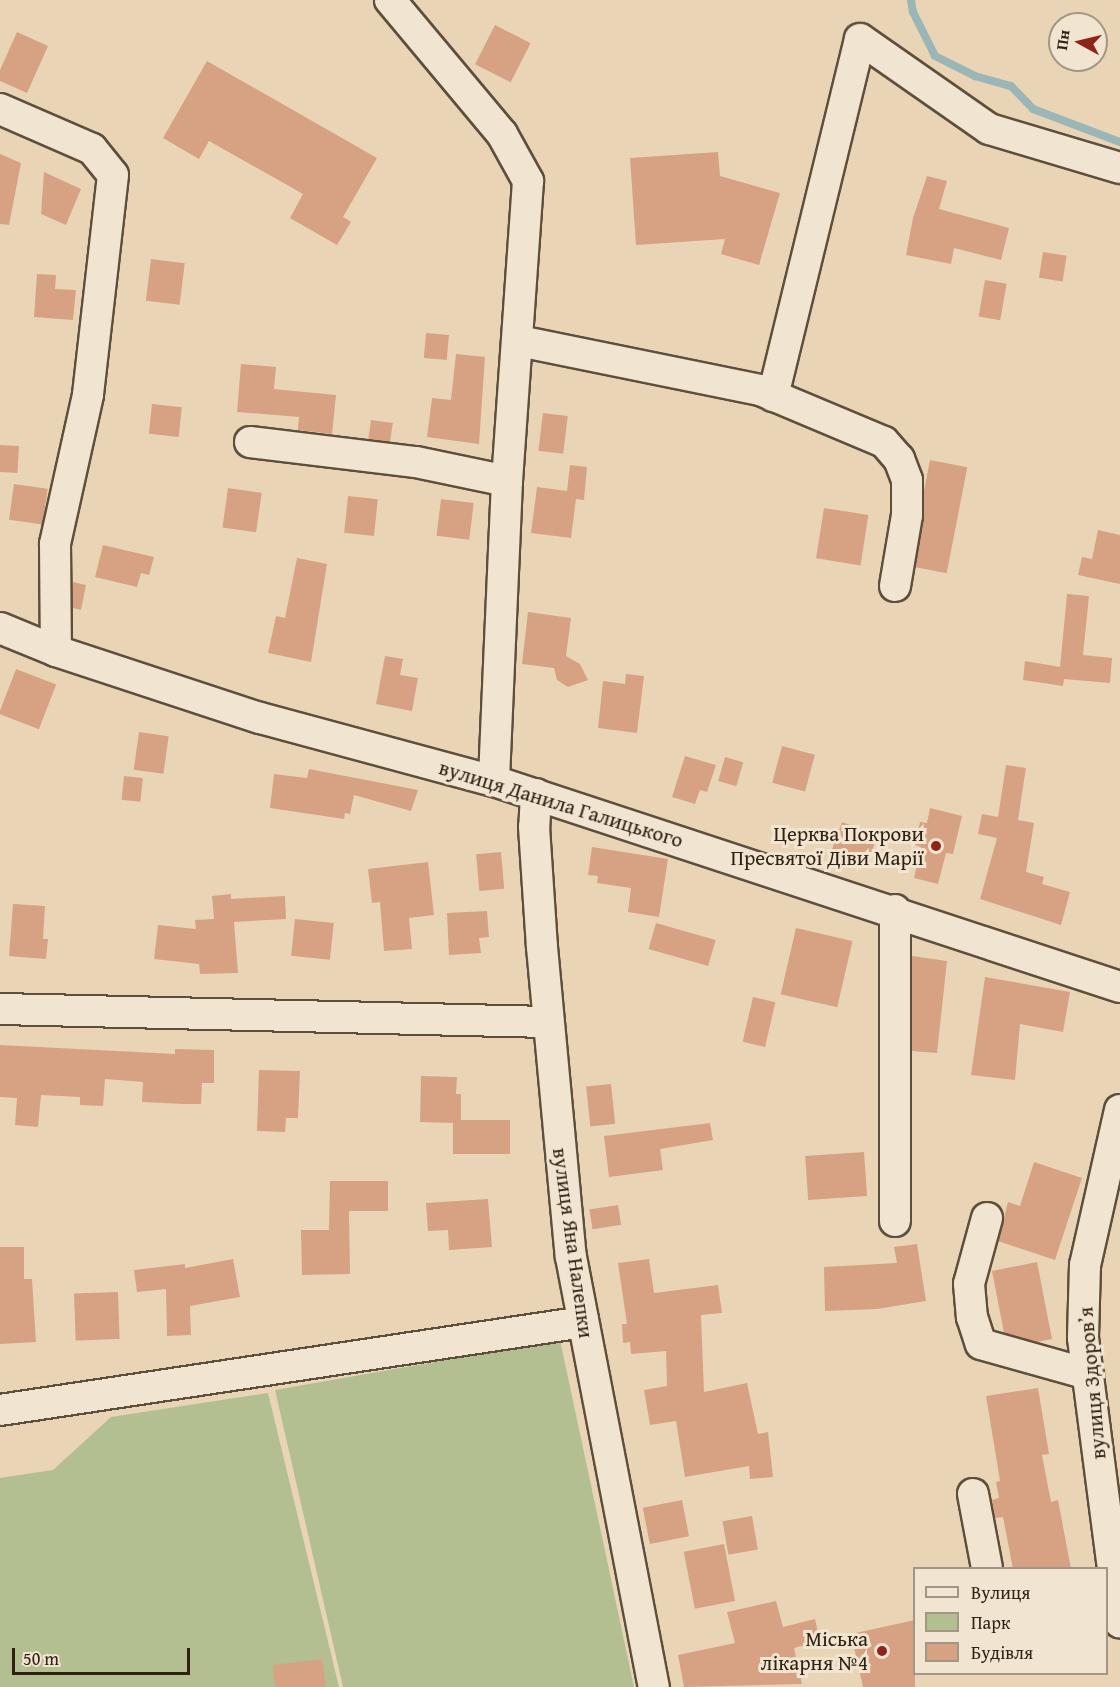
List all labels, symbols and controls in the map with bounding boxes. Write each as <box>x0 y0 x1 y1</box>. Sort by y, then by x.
north arrow <box>1048 12 1108 72</box>
text: Пн <box>1049 28 1075 52</box>
street label: вулиця Данила Галицького <box>436 755 686 853</box>
place label: Церква Покрови Пресвятої Діви Марії <box>730 821 924 871</box>
marker: Церква Покрови Пресвятої Діви Марії <box>929 839 943 853</box>
street label: вулиця Яна Налепки <box>547 1146 599 1340</box>
street label: вулиця Здоровʼя <box>1073 1306 1111 1460</box>
legend <box>913 1567 1108 1675</box>
text: Вулиця <box>971 1579 1030 1606</box>
text: Парк <box>971 1609 1010 1636</box>
place label: Міська лікарня №4 <box>761 1626 868 1676</box>
scale bar <box>15 1636 194 1674</box>
text: Будівля <box>971 1639 1033 1666</box>
marker: Міська лікарня №4 <box>873 1642 891 1660</box>
text: 50 m <box>23 1645 59 1672</box>

